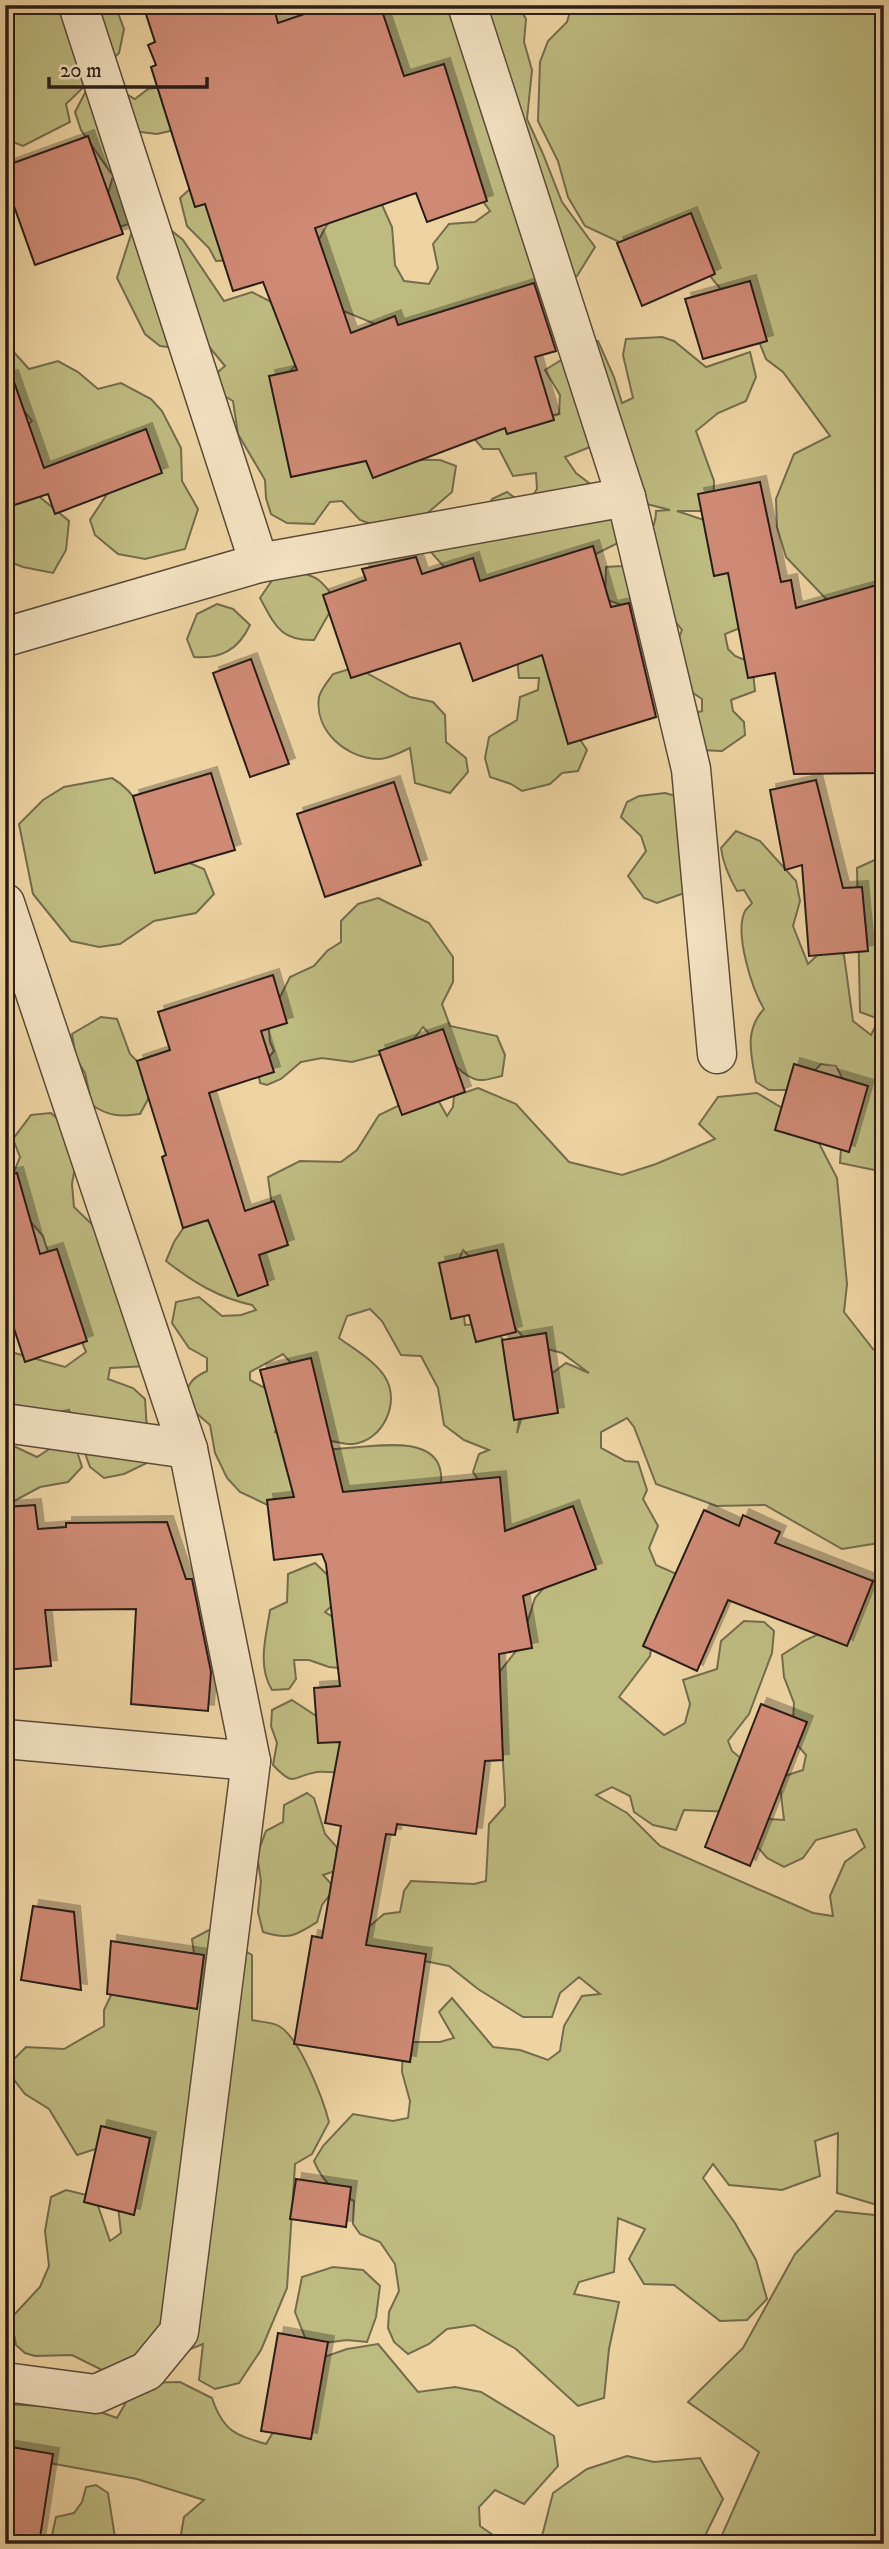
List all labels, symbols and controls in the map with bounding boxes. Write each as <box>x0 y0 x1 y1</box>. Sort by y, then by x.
scale bar <box>49 46 206 90</box>
text: 20 m <box>60 58 102 84</box>

